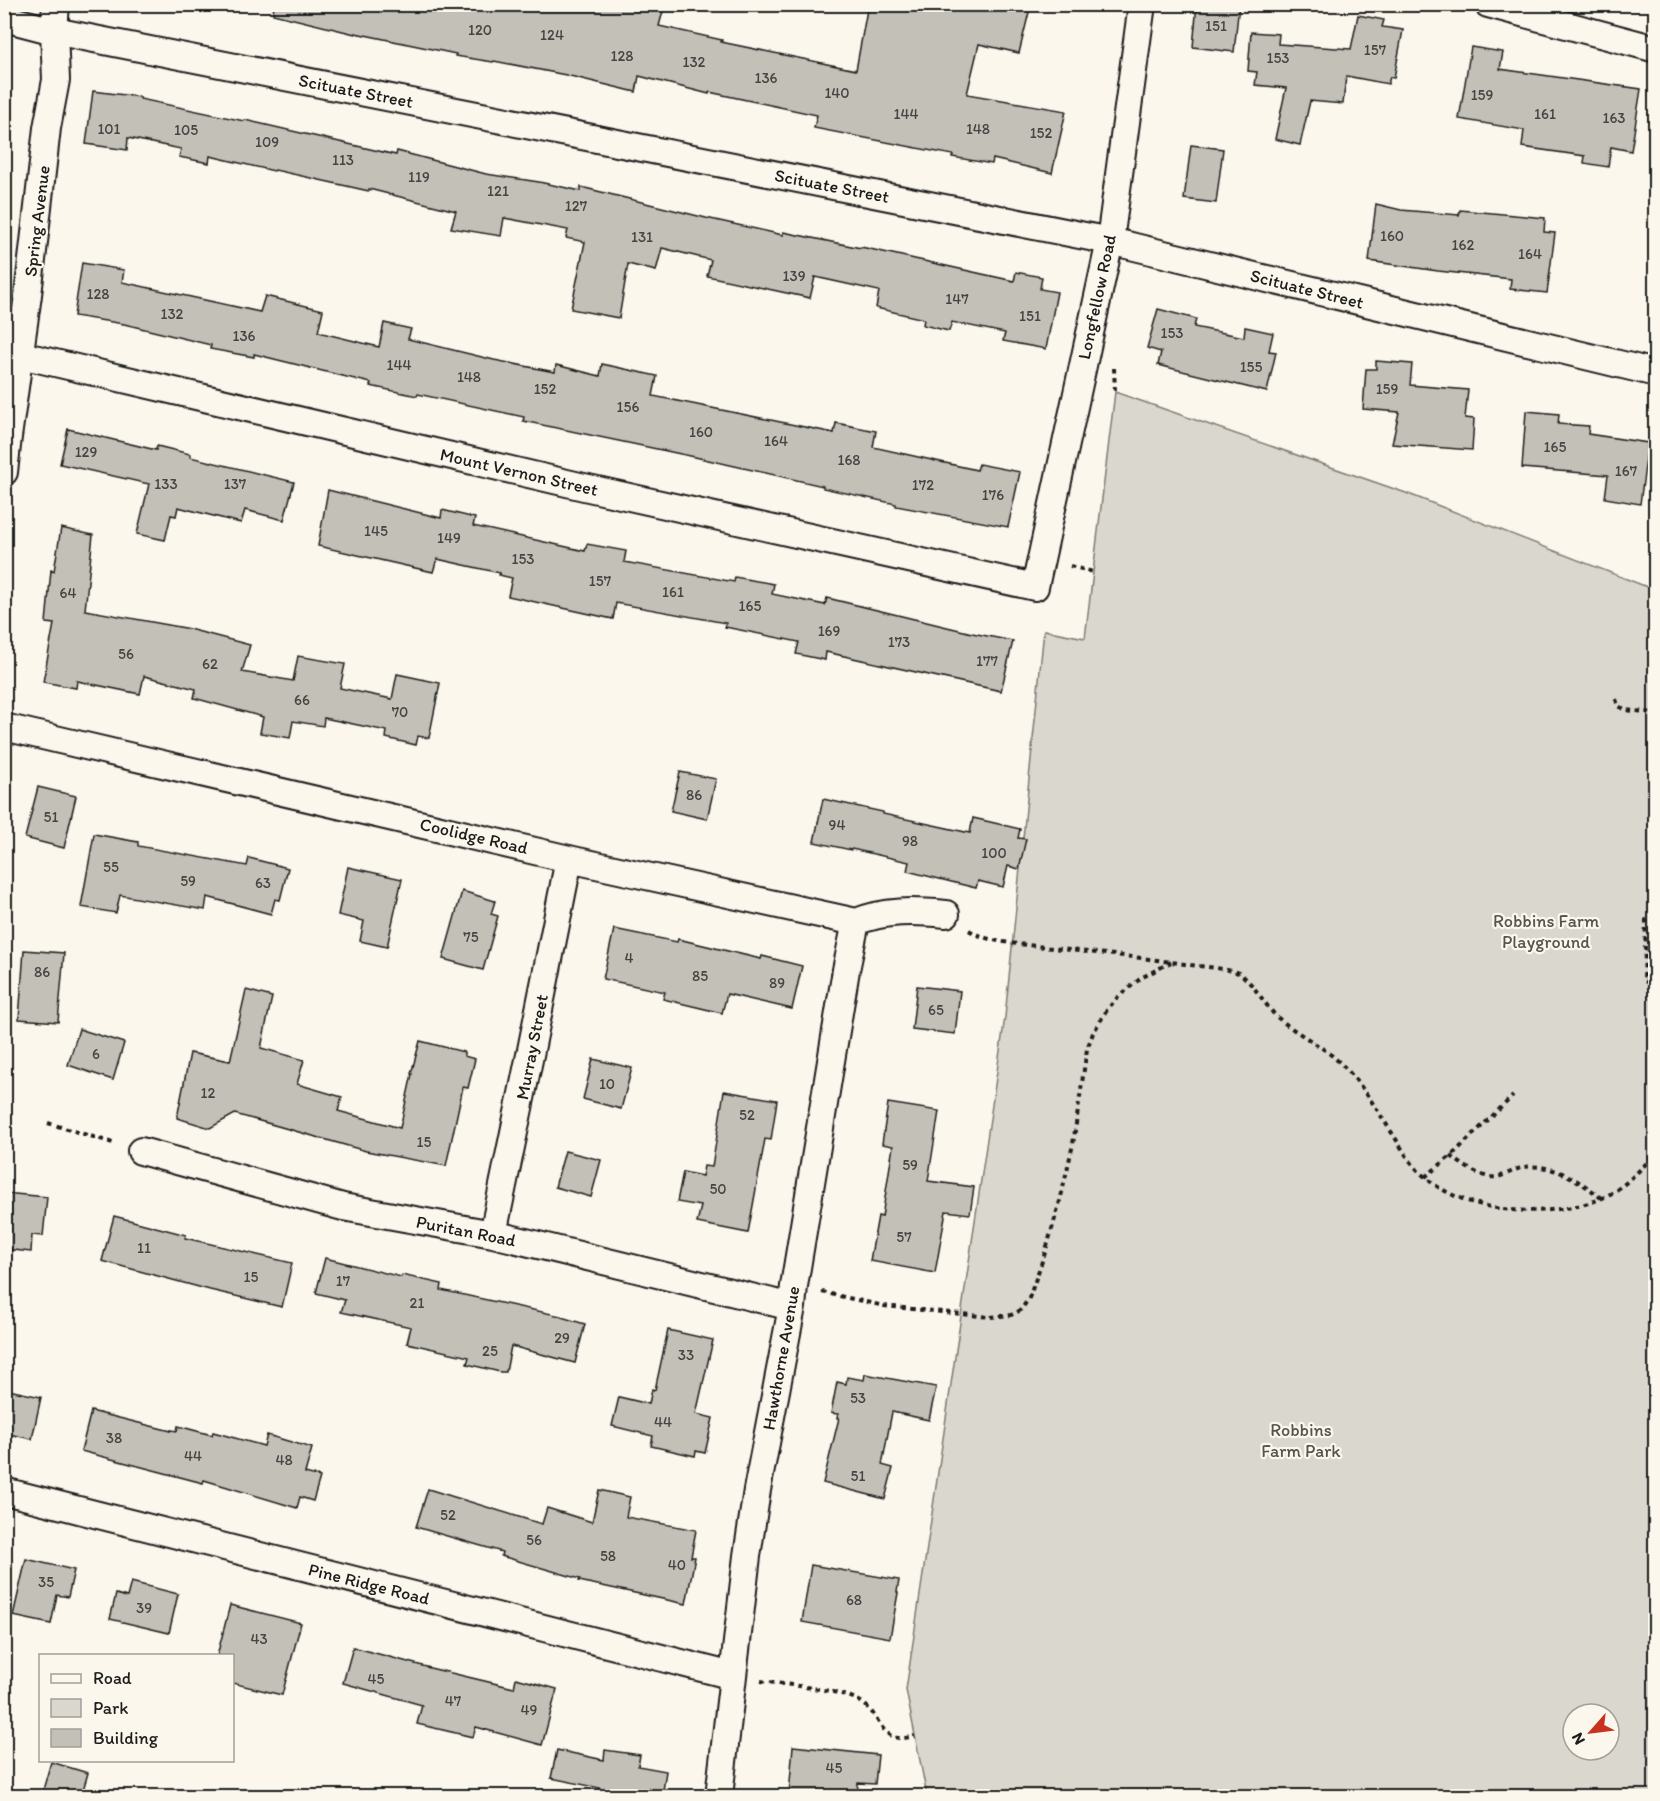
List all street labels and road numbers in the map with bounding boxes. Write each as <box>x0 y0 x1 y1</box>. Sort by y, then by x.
street label: Scituate Street <box>297 69 415 113</box>
street label: Spring Avenue <box>19 164 55 278</box>
street label: Scituate Street <box>773 164 891 208</box>
street label: Longfellow Road <box>1073 232 1121 362</box>
street label: Scituate Street <box>1248 264 1366 314</box>
street label: Mount Vernon Street <box>438 443 600 501</box>
street label: Coolidge Road <box>418 813 530 859</box>
street label: Murray Street <box>511 992 553 1102</box>
street label: Puritan Road <box>414 1211 518 1251</box>
street label: Hawthorne Avenue <box>757 1284 805 1432</box>
street label: Pine Ridge Road <box>306 1558 432 1610</box>

